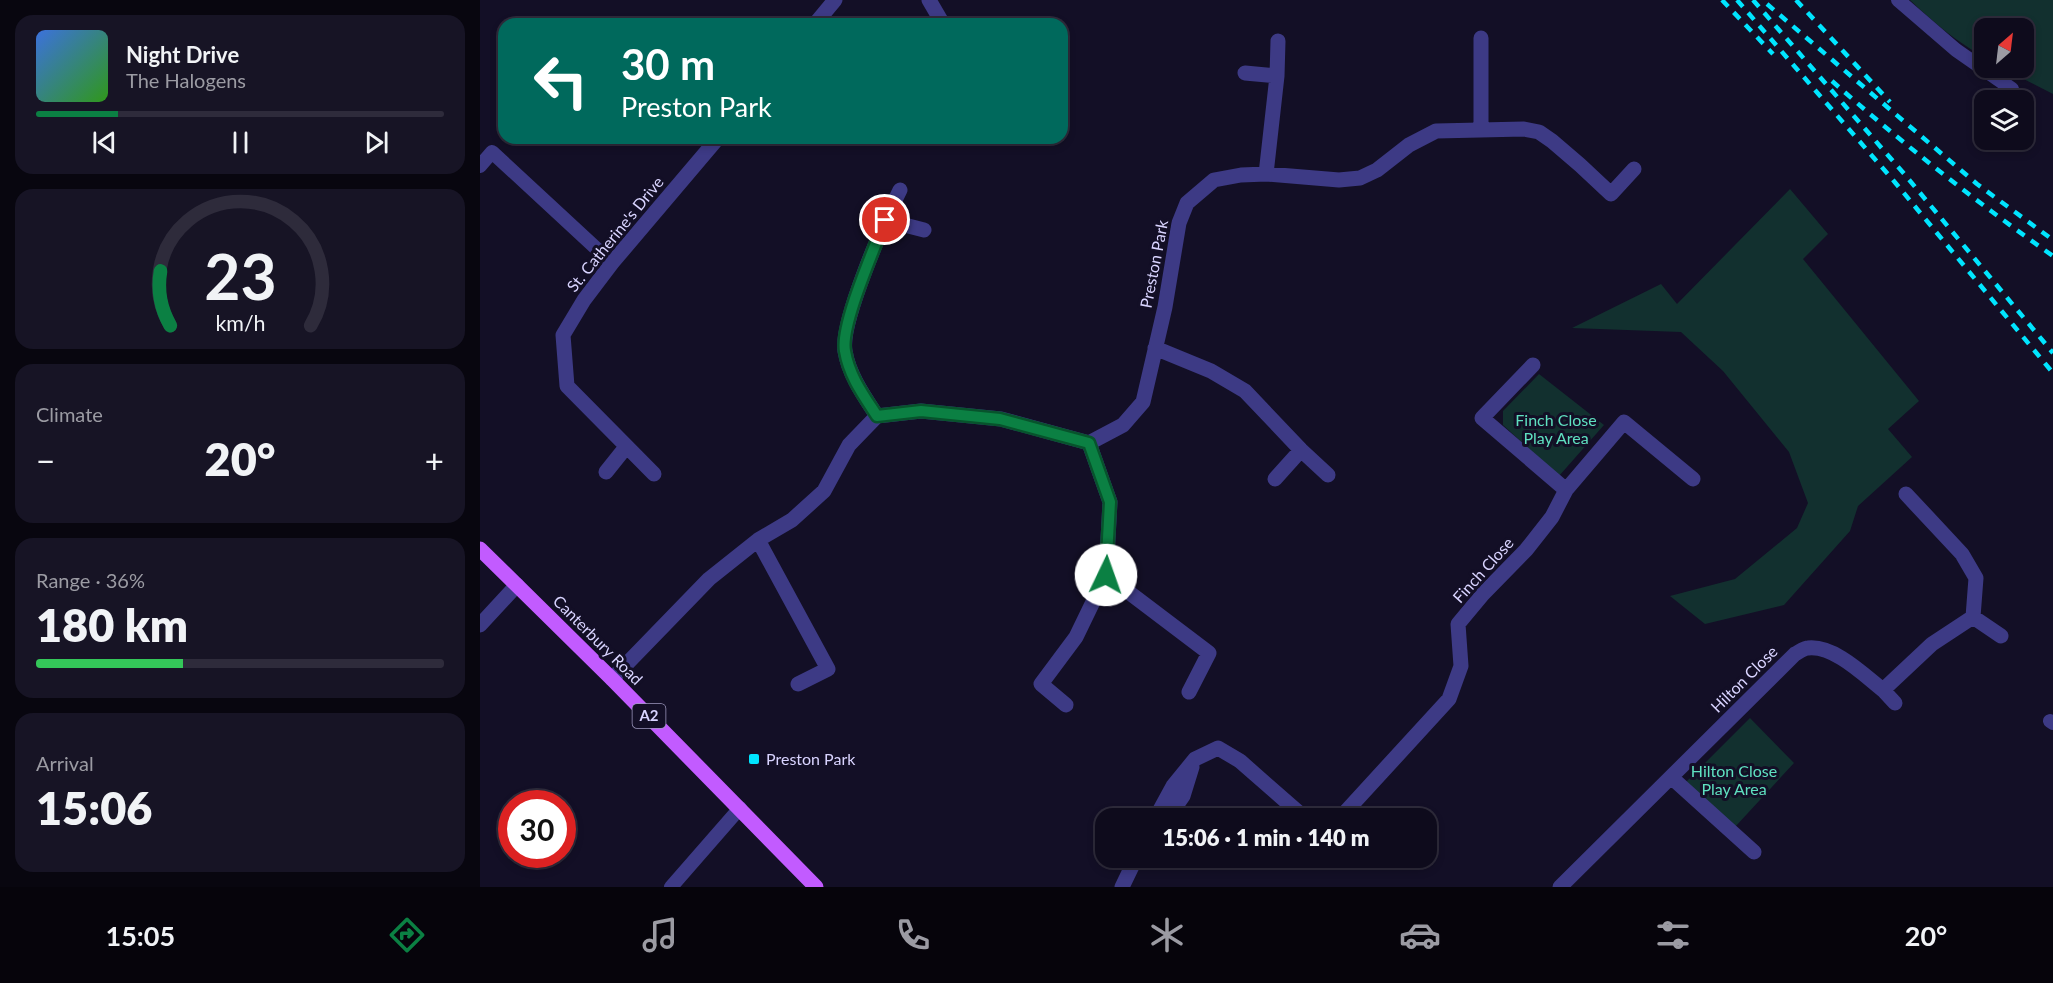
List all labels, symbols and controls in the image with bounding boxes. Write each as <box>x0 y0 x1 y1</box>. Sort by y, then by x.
north arrow <box>1974 18 2034 78</box>
map controls <box>1974 18 2034 150</box>
text: 30 m <box>621 39 715 89</box>
text: Night Drive <box>126 41 239 68</box>
icon: left <box>522 42 600 120</box>
text: The Halogens <box>126 68 246 92</box>
text: Preston Park <box>621 90 772 123</box>
button: layers <box>1974 90 2034 150</box>
icon: previous <box>88 126 121 159</box>
icon: pause <box>224 126 257 159</box>
icon: next <box>360 126 393 159</box>
street label: St. Catherine's Drive <box>562 172 667 295</box>
pin <box>859 194 910 245</box>
icon: arrive <box>868 203 901 236</box>
street label: Preston Park <box>1136 217 1172 310</box>
text: 23 <box>204 238 276 313</box>
text: km/h <box>215 311 265 337</box>
text: Climate <box>36 402 103 426</box>
park label: Finch Close Play Area <box>1515 410 1597 447</box>
text: 20° <box>205 432 275 486</box>
text: − <box>36 440 55 480</box>
text: + <box>425 440 444 480</box>
street label: Finch Close <box>1448 533 1517 606</box>
position arrow <box>1074 543 1138 607</box>
text: Range · 36% <box>36 568 145 592</box>
street label: Canterbury Road <box>550 591 647 688</box>
text: 180 km <box>36 598 188 652</box>
street label: Hilton Close <box>1706 641 1781 716</box>
road number: A2 <box>632 704 666 728</box>
place label: Preston Park <box>766 749 856 768</box>
text: Arrival <box>36 751 94 775</box>
marker: Preston Park <box>747 752 761 766</box>
park label: Hilton Close Play Area <box>1691 761 1777 798</box>
text: 15:06 <box>36 781 152 835</box>
speed limit sign: 30 <box>498 790 576 868</box>
text: 15:06 · 1 min · 140 m <box>1163 824 1369 851</box>
icon: directions <box>386 914 428 956</box>
icon: music <box>639 914 681 956</box>
icon: phone <box>892 914 934 956</box>
icon: climate <box>1146 914 1188 956</box>
icon: car <box>1399 914 1441 956</box>
icon: filters <box>1652 914 1694 956</box>
text: 15:05 <box>106 919 175 952</box>
text: 20° <box>1905 919 1947 952</box>

